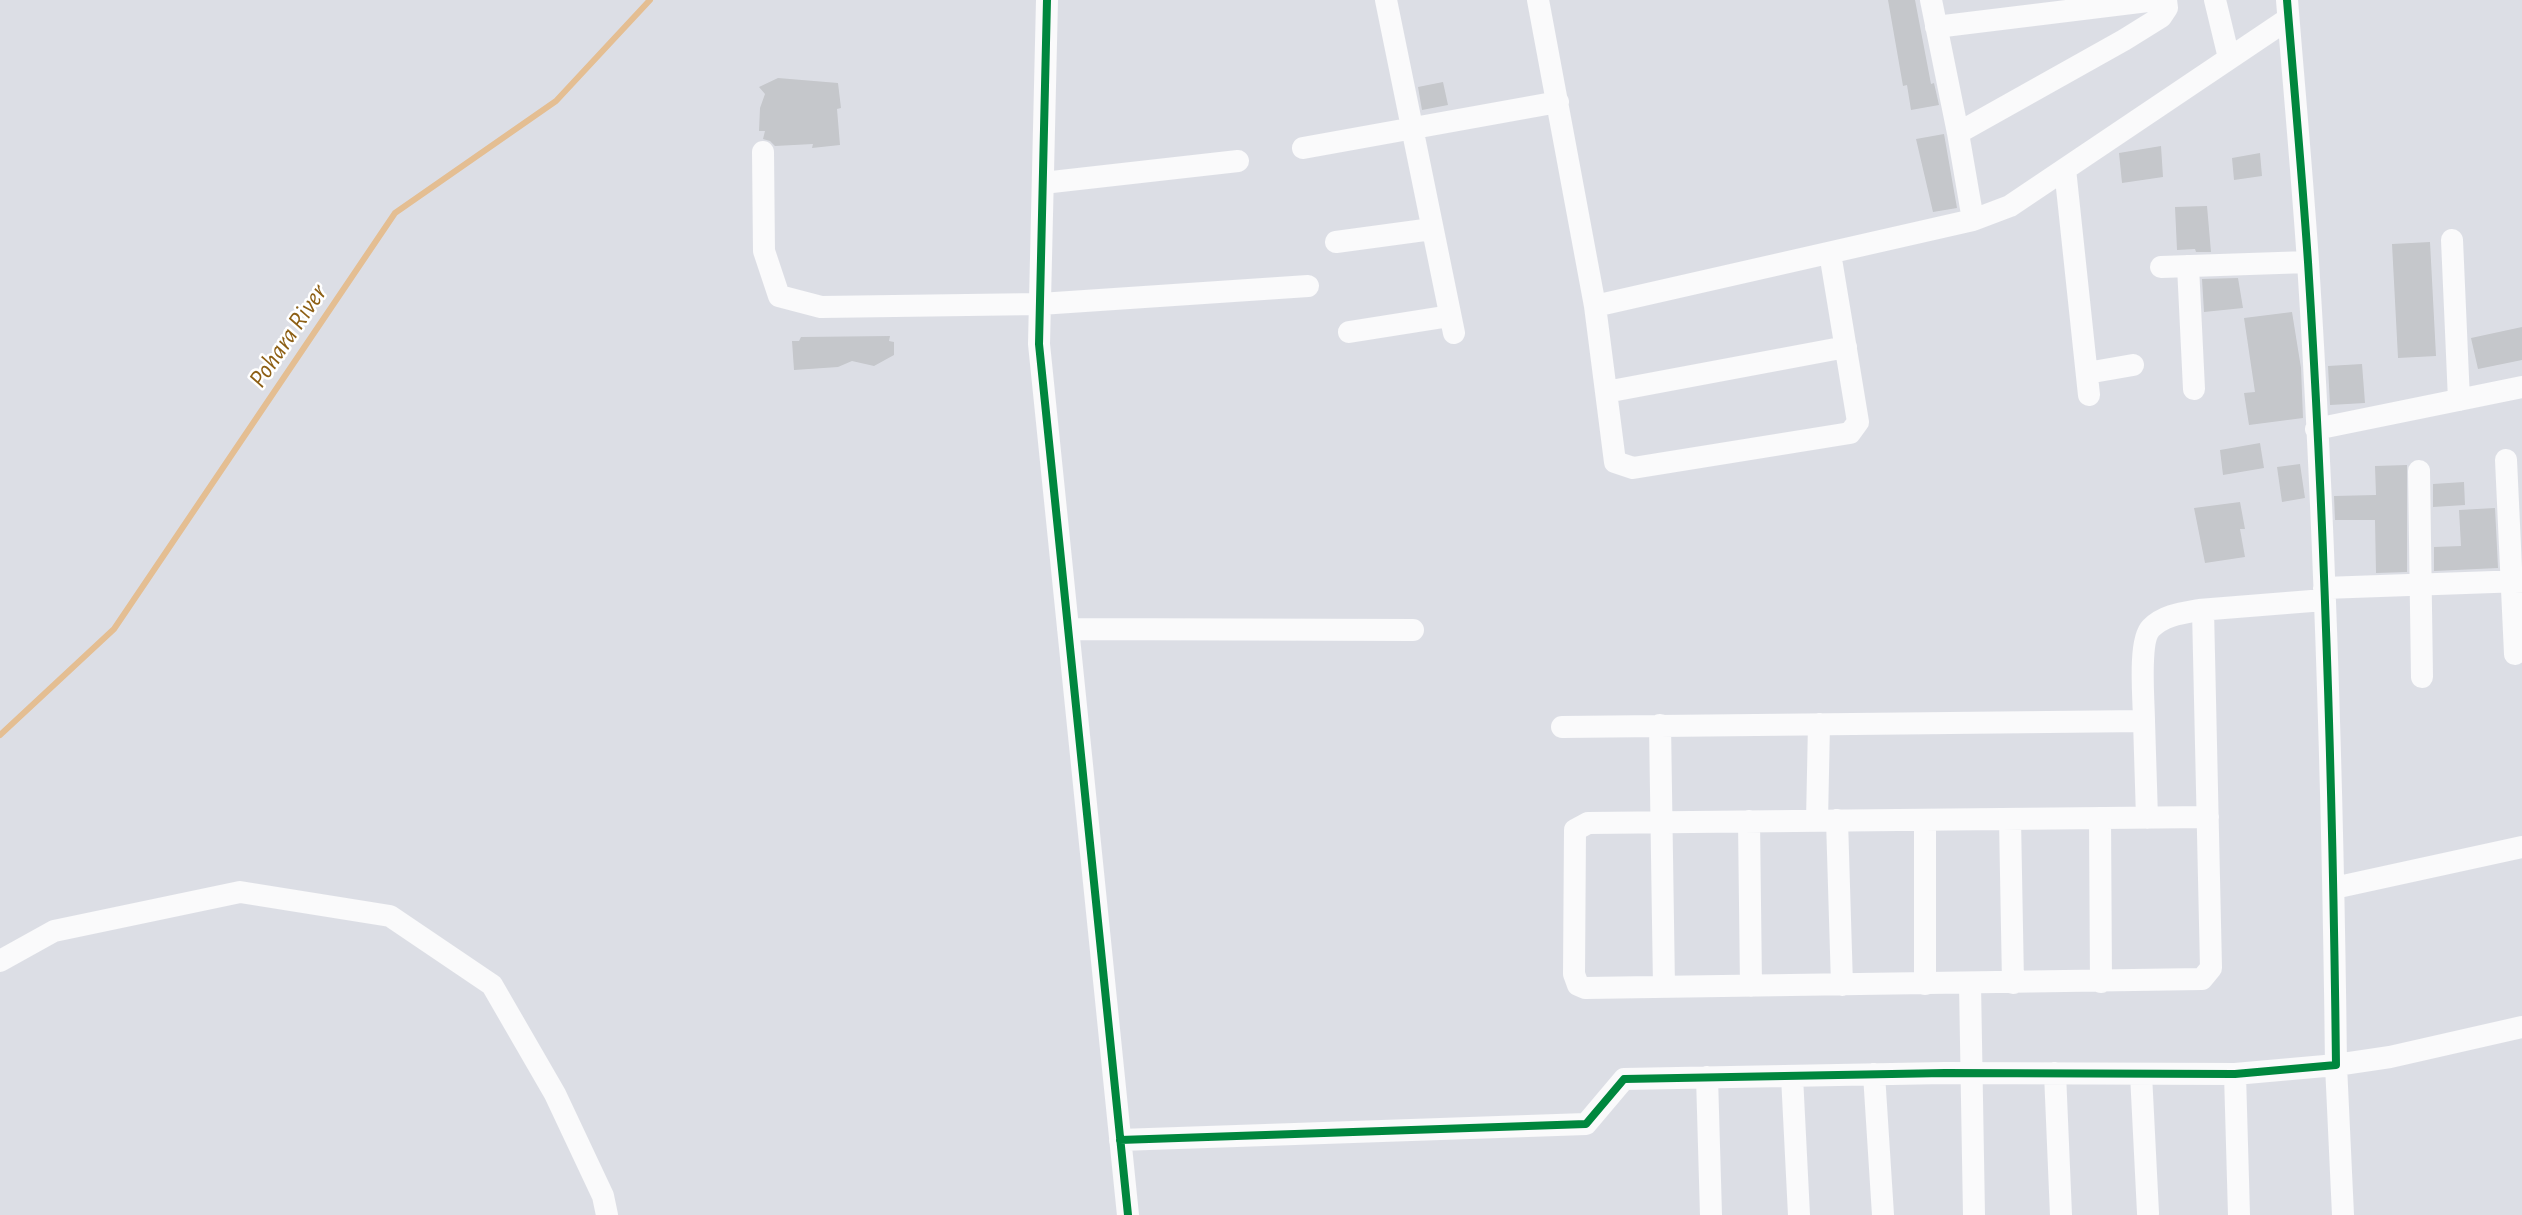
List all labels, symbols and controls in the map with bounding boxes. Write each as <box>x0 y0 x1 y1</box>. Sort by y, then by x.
water label: Pohara River <box>242 278 334 394</box>

